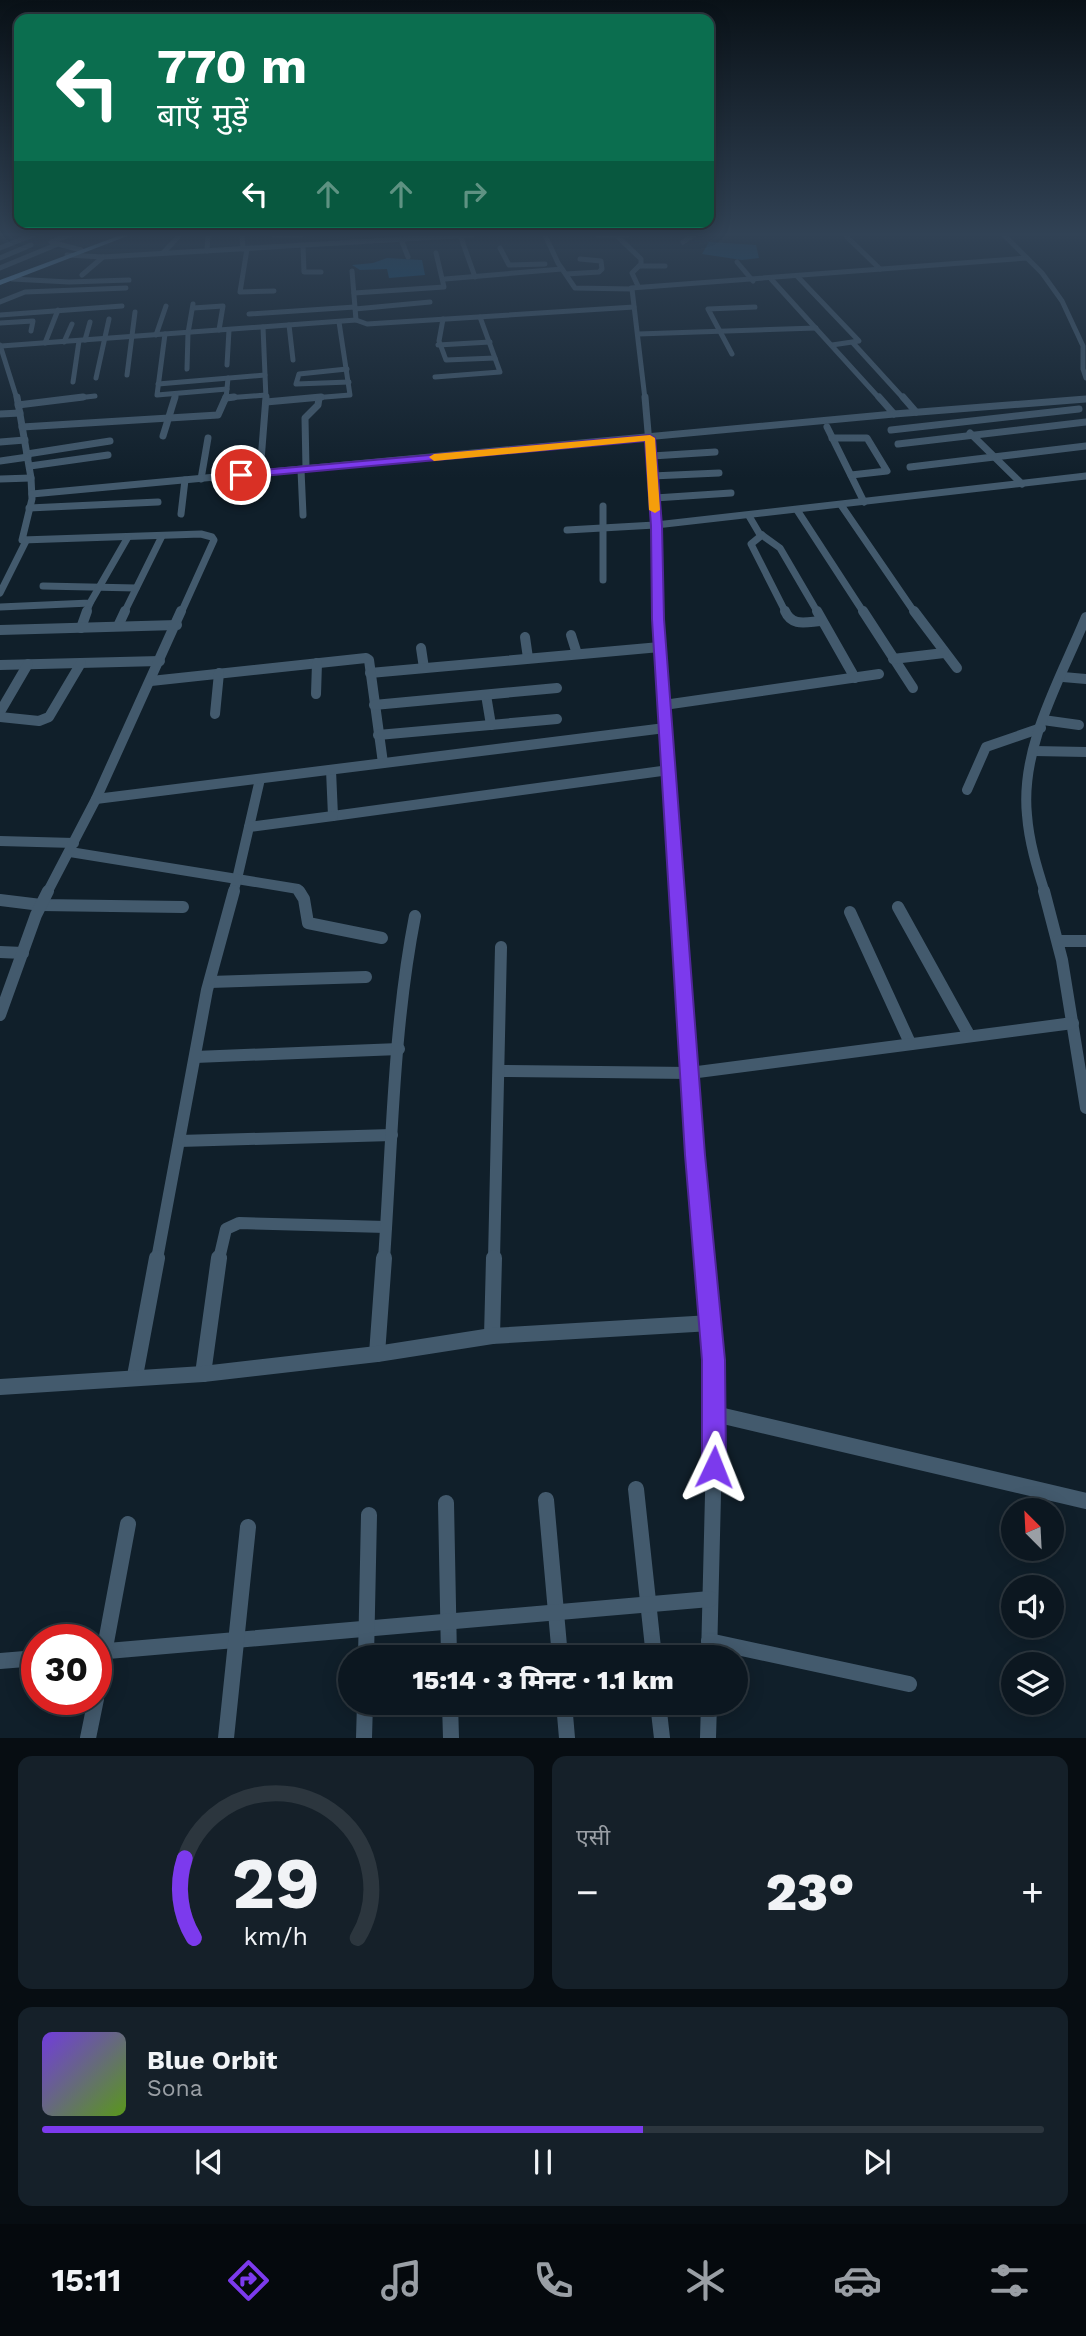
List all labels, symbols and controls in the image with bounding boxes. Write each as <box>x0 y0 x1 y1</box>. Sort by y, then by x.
text: 770 m <box>157 37 307 95</box>
icon: left <box>42 42 133 133</box>
text: बाएँ मुड़ें <box>157 96 248 134</box>
icon: left <box>236 175 274 213</box>
icon: ahead <box>309 175 347 213</box>
icon: ahead <box>382 175 420 213</box>
icon: right <box>455 175 493 213</box>
pin <box>211 445 271 505</box>
icon: arrive <box>222 456 260 494</box>
position arrow <box>677 1430 751 1504</box>
north arrow <box>1001 1498 1064 1561</box>
map controls <box>1001 1498 1064 1715</box>
button: sound <box>1001 1575 1064 1638</box>
speed limit sign: 30 <box>21 1624 112 1715</box>
button: layers <box>1001 1652 1064 1715</box>
text: 15:14 · 3 मिनट · 1.1 km <box>412 1665 674 1695</box>
text: एसी <box>576 1824 610 1851</box>
text: 29 <box>232 1841 320 1927</box>
text: 23° <box>766 1862 854 1923</box>
text: − <box>576 1870 599 1914</box>
text: + <box>1021 1870 1044 1914</box>
text: km/h <box>244 1922 308 1951</box>
text: Blue Orbit <box>147 2045 277 2075</box>
text: Sona <box>147 2075 203 2102</box>
icon: previous <box>190 2143 228 2181</box>
icon: pause <box>524 2143 562 2181</box>
icon: next <box>858 2143 896 2181</box>
icon: directions <box>224 2256 273 2305</box>
icon: music <box>377 2256 426 2305</box>
icon: phone <box>529 2256 578 2305</box>
icon: climate <box>681 2256 730 2305</box>
icon: car <box>833 2256 882 2305</box>
icon: filters <box>985 2256 1034 2305</box>
text: 15:11 <box>52 2261 121 2299</box>

